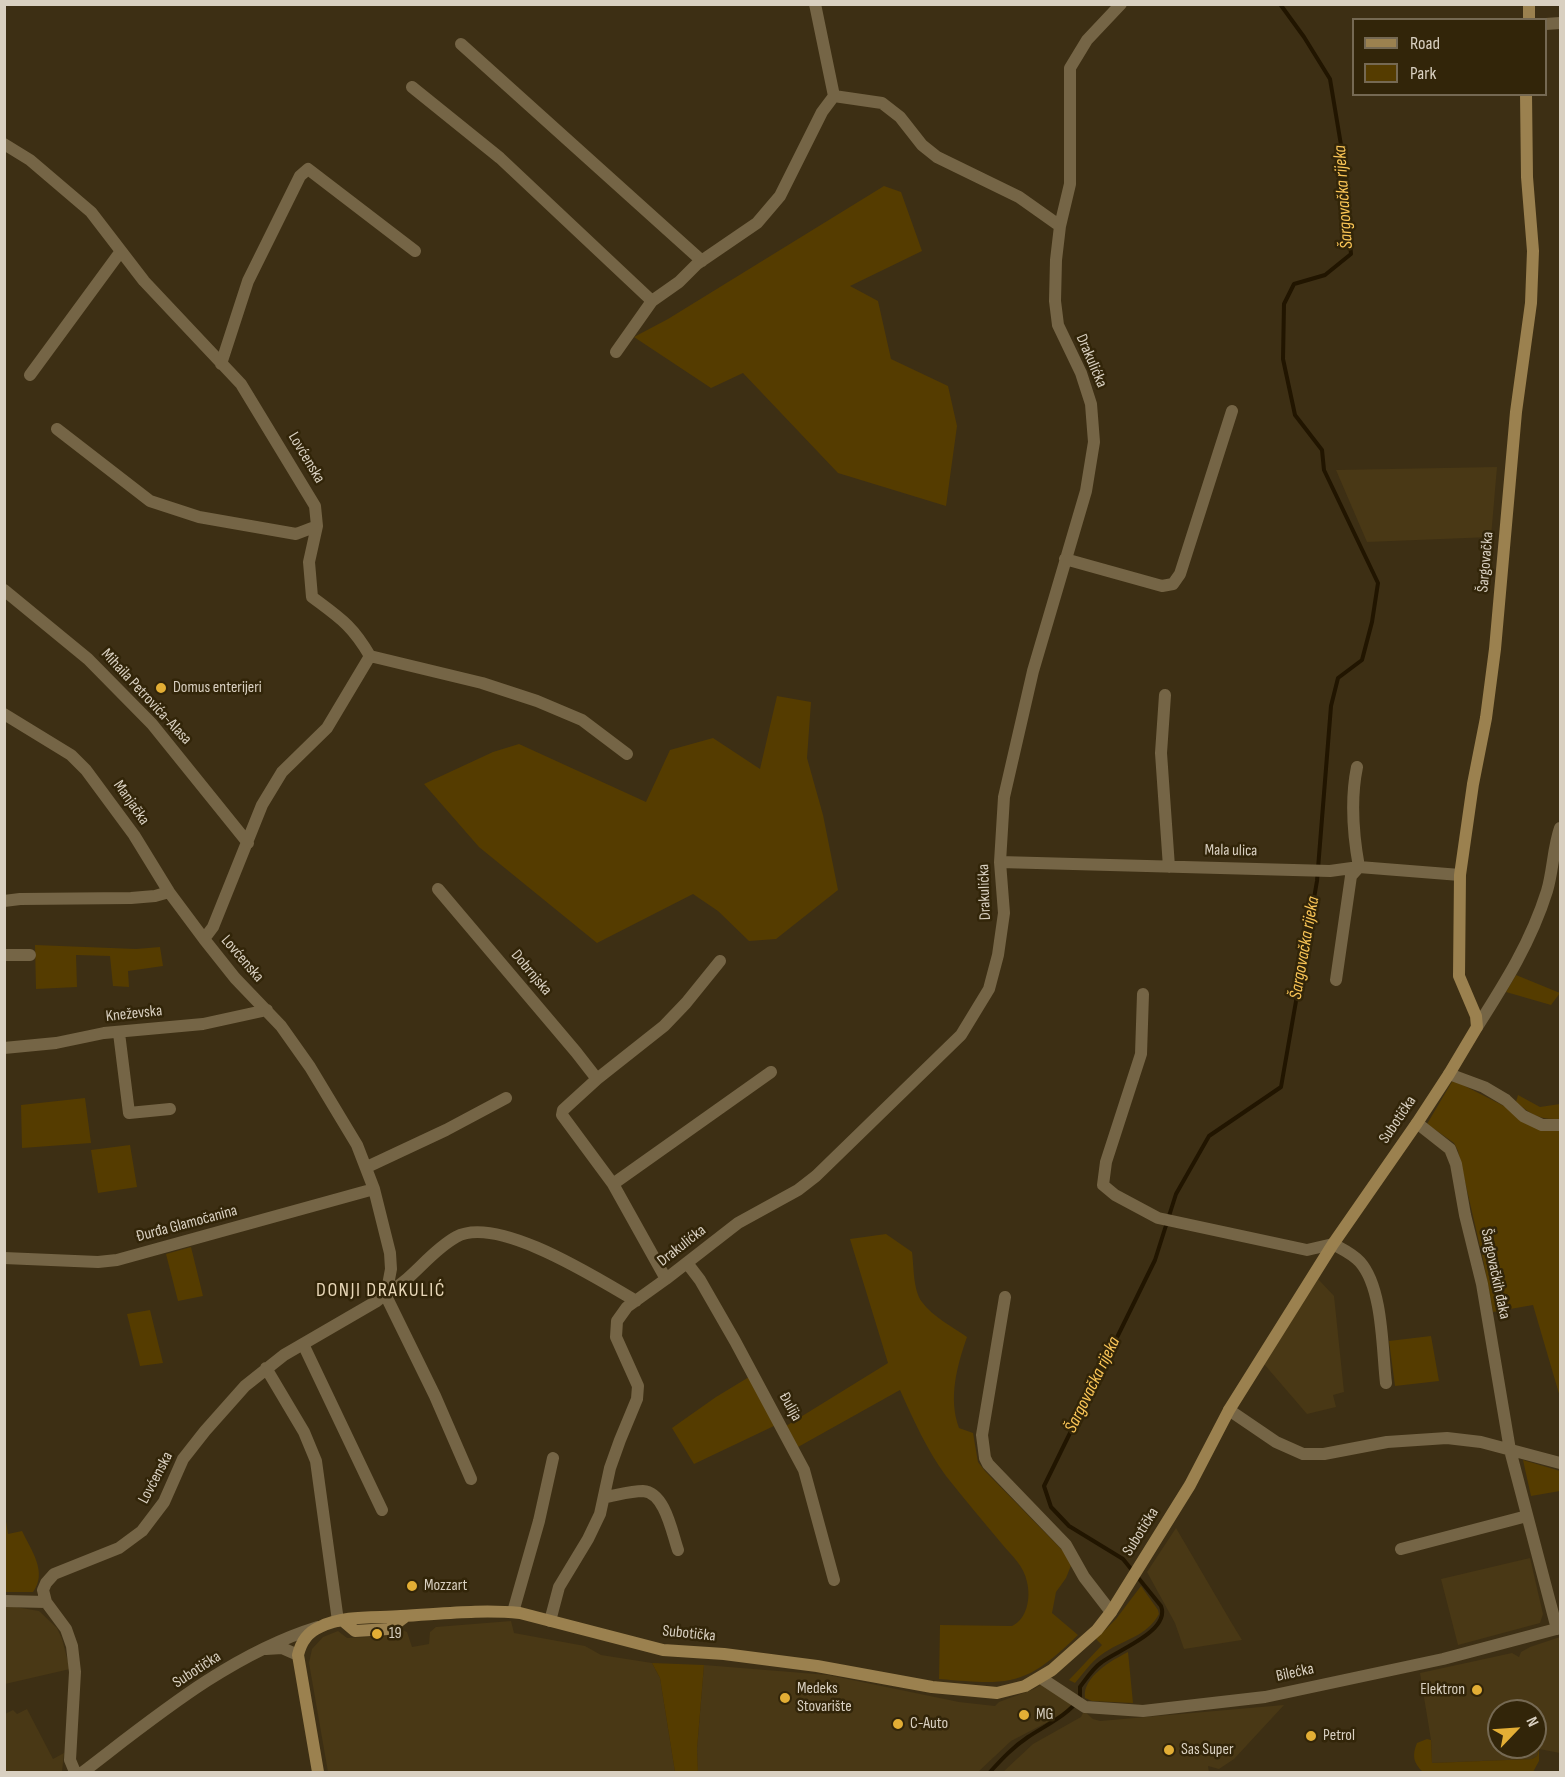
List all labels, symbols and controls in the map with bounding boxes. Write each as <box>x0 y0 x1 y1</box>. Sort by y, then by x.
legend <box>1352 18 1547 96</box>
text: Road <box>1410 33 1440 54</box>
text: Park <box>1410 63 1436 84</box>
water label: Šargovačka rijeka <box>1330 144 1358 250</box>
street label: Drakulićka <box>1071 331 1111 391</box>
street label: Lovćenska <box>283 429 329 487</box>
street label: Šargovačka <box>1474 531 1498 593</box>
street label: Mihaila Petrovića-Alasa <box>97 645 195 749</box>
place label: Domus enterijeri <box>173 678 262 698</box>
marker: Domus enterijeri <box>154 681 168 695</box>
street label: Manjačka <box>109 777 153 829</box>
street label: Mala ulica <box>1205 841 1257 861</box>
street label: Drakulićka <box>974 864 996 920</box>
water label: Šargovačka rijeka <box>1285 895 1325 1001</box>
street label: Lovćenska <box>216 932 268 986</box>
street label: Dobrnjska <box>506 946 556 1000</box>
street label: Kneževska <box>105 1002 163 1026</box>
street label: Subotička <box>1375 1093 1421 1147</box>
street label: Đurđa Glamočanina <box>135 1201 239 1247</box>
street label: Drakulićka <box>654 1221 710 1271</box>
street label: Šargovačkih đaka <box>1476 1227 1514 1321</box>
district label: DONJI DRAKULIĆ <box>316 1279 446 1303</box>
water label: Šargovačka rijeka <box>1061 1334 1125 1436</box>
street label: Đulija <box>774 1389 806 1425</box>
street label: Lovćenska <box>134 1449 178 1507</box>
street label: Subotička <box>1119 1504 1163 1560</box>
place label: Mozzart <box>424 1576 467 1596</box>
marker: Mozzart <box>405 1579 419 1593</box>
street label: Subotička <box>661 1622 717 1646</box>
place label: 19 <box>389 1624 402 1644</box>
marker: 19 <box>370 1627 384 1641</box>
street label: Subotička <box>169 1647 225 1693</box>
street label: Bilećka <box>1274 1660 1316 1686</box>
place label: Medeks Stovarište <box>797 1679 852 1717</box>
place label: Elektron <box>1420 1680 1465 1700</box>
marker: Elektron <box>1470 1683 1484 1697</box>
marker: Medeks Stovarište <box>778 1691 792 1705</box>
north arrow <box>1487 1699 1547 1759</box>
place label: MG <box>1036 1705 1054 1725</box>
marker: MG <box>1017 1708 1031 1722</box>
place label: C-Auto <box>910 1714 948 1734</box>
text: N <box>1522 1714 1542 1730</box>
marker: C-Auto <box>891 1717 905 1731</box>
place label: Petrol <box>1323 1726 1355 1746</box>
marker: Petrol <box>1304 1729 1318 1743</box>
place label: Sas Super <box>1181 1740 1233 1760</box>
marker: Sas Super <box>1162 1743 1176 1757</box>

